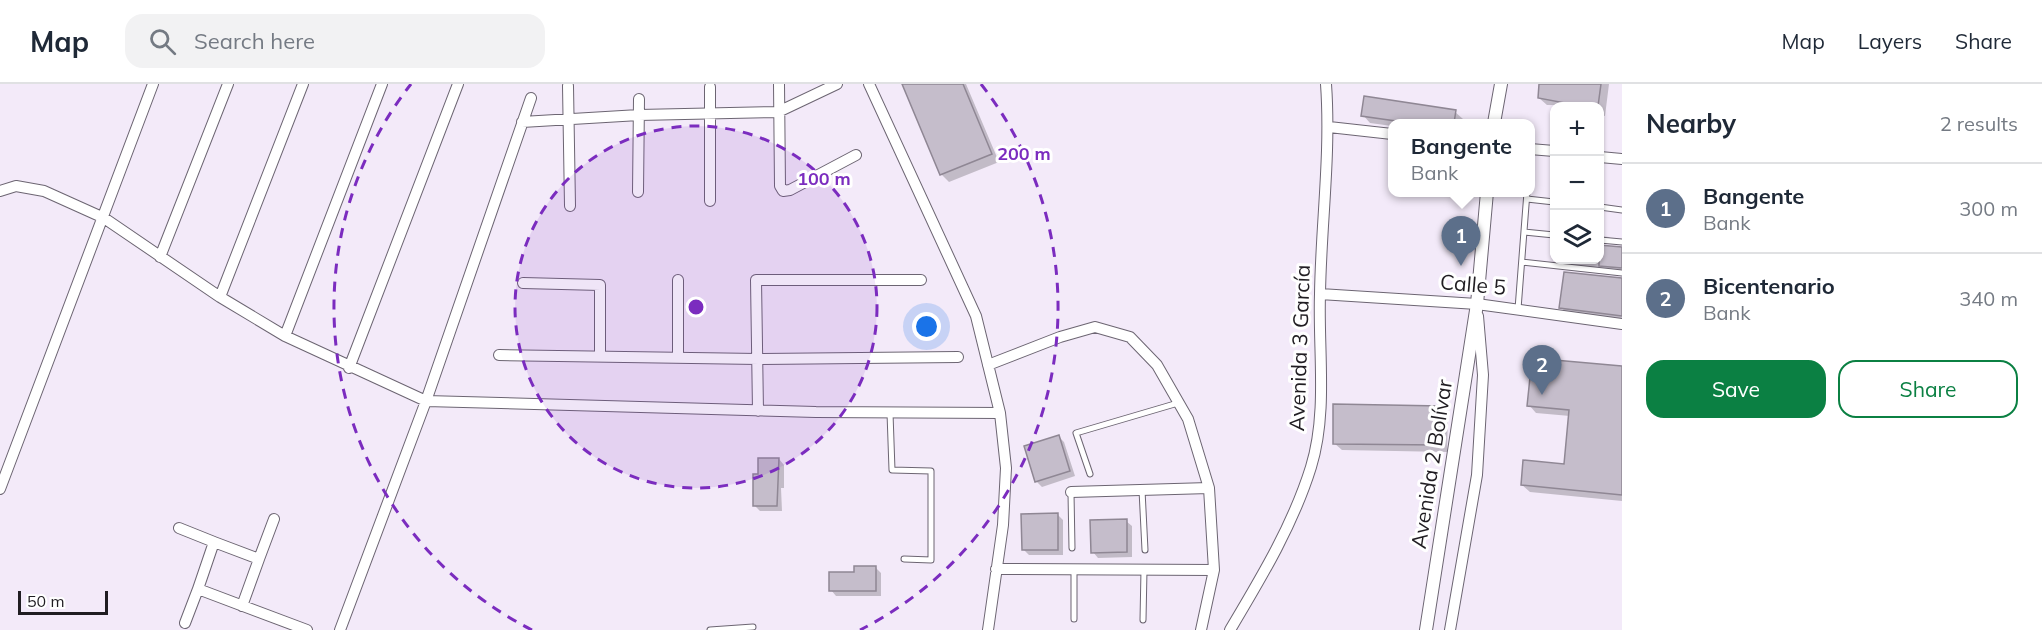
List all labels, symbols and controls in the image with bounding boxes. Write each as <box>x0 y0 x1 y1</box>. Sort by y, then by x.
search box <box>125 14 545 68</box>
text: Map <box>30 24 89 59</box>
icon: search <box>146 25 179 58</box>
text: Search here <box>194 27 315 55</box>
text: Map <box>1782 28 1825 54</box>
text: Layers <box>1858 28 1922 54</box>
text: Share <box>1955 28 2012 54</box>
map controls <box>1550 102 1604 264</box>
button: + <box>1550 102 1604 156</box>
text: Nearby <box>1646 107 1736 140</box>
text: 2 results <box>1940 111 2018 136</box>
popup <box>1388 119 1535 197</box>
text: Bangente <box>1411 132 1512 160</box>
text: 200 m <box>997 142 1051 165</box>
button: − <box>1550 156 1604 210</box>
text: Bank <box>1411 160 1458 185</box>
text: 100 m <box>797 167 851 190</box>
text: Bangente <box>1703 182 1804 210</box>
text: 1 <box>1660 196 1672 221</box>
text: 300 m <box>1959 196 2018 221</box>
button: layers <box>1550 210 1604 264</box>
text: Bank <box>1703 210 1751 235</box>
pin: 1 <box>1442 216 1480 266</box>
street label: Avenida 3 García <box>1283 264 1315 432</box>
street label: Calle 5 <box>1439 268 1507 300</box>
text: Bicentenario <box>1703 272 1835 300</box>
text: 2 <box>1660 286 1672 311</box>
text: 340 m <box>1959 286 2018 311</box>
centre of rings <box>686 297 706 317</box>
text: Bank <box>1703 300 1751 325</box>
your location <box>912 312 941 341</box>
pin: 2 <box>1522 346 1562 395</box>
button: Save <box>1646 360 1826 418</box>
button: Share <box>1838 360 2018 418</box>
street label: Avenida 2 Bolívar <box>1405 377 1457 550</box>
scale bar <box>18 588 108 616</box>
text: 50 m <box>27 591 64 611</box>

